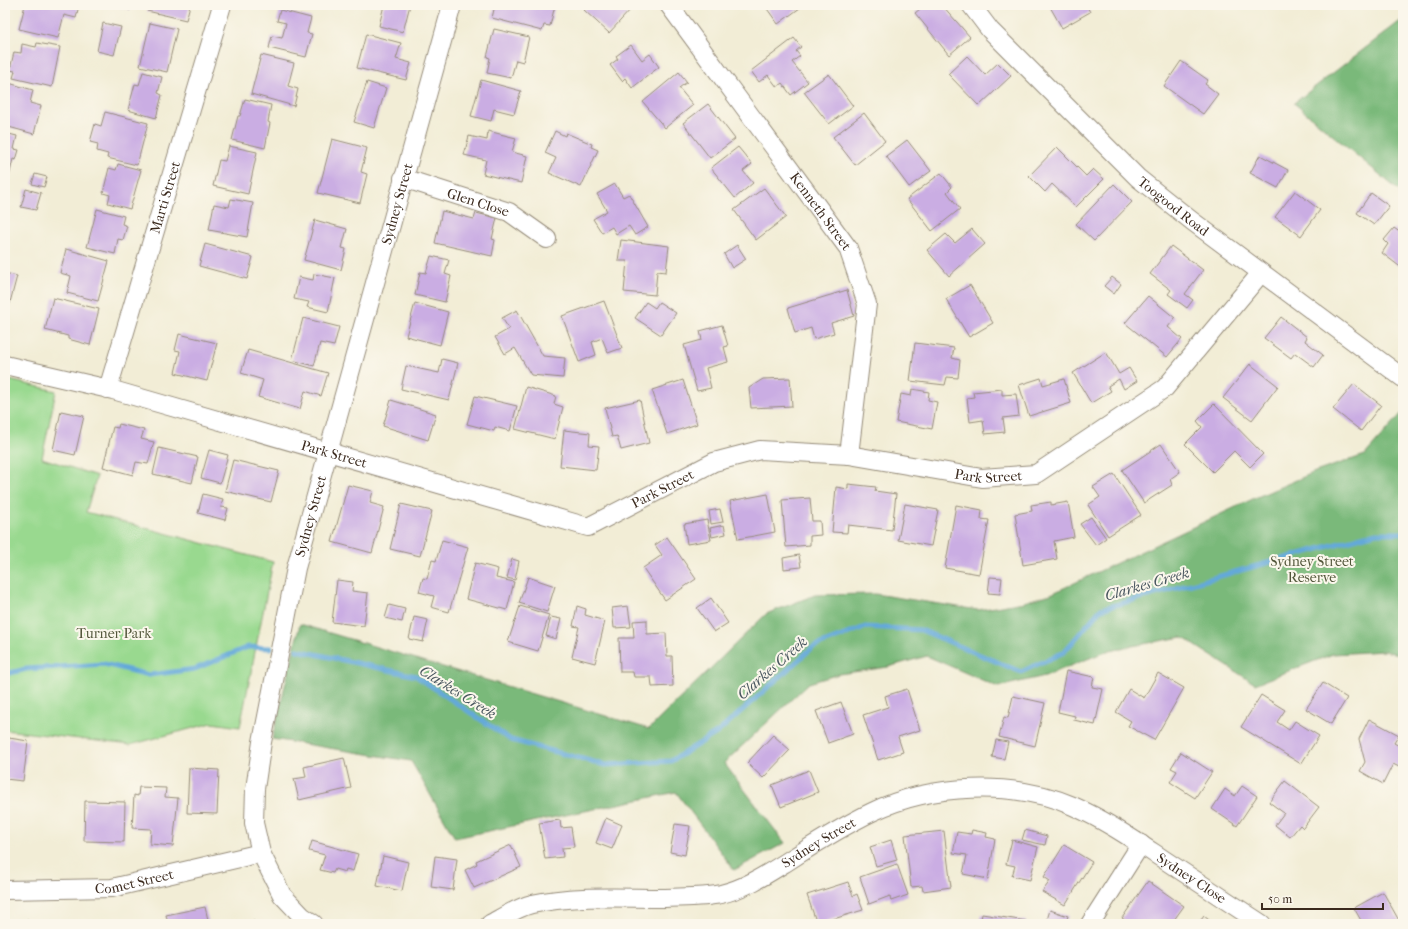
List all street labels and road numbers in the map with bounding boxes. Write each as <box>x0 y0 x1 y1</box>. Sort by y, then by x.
street label: Marti Street <box>146 159 184 235</box>
street label: Sydney Street <box>378 161 416 246</box>
street label: Kenneth Street <box>786 169 855 254</box>
street label: Toogood Road <box>1135 173 1213 240</box>
street label: Glen Close <box>445 184 511 220</box>
street label: Park Street <box>299 436 369 471</box>
street label: Park Street <box>628 465 697 512</box>
street label: Park Street <box>953 465 1023 487</box>
street label: Sydney Street <box>291 473 330 559</box>
street label: Sydney Street <box>778 813 859 871</box>
street label: Sydney Close <box>1154 849 1229 907</box>
street label: Comet Street <box>95 865 175 897</box>

